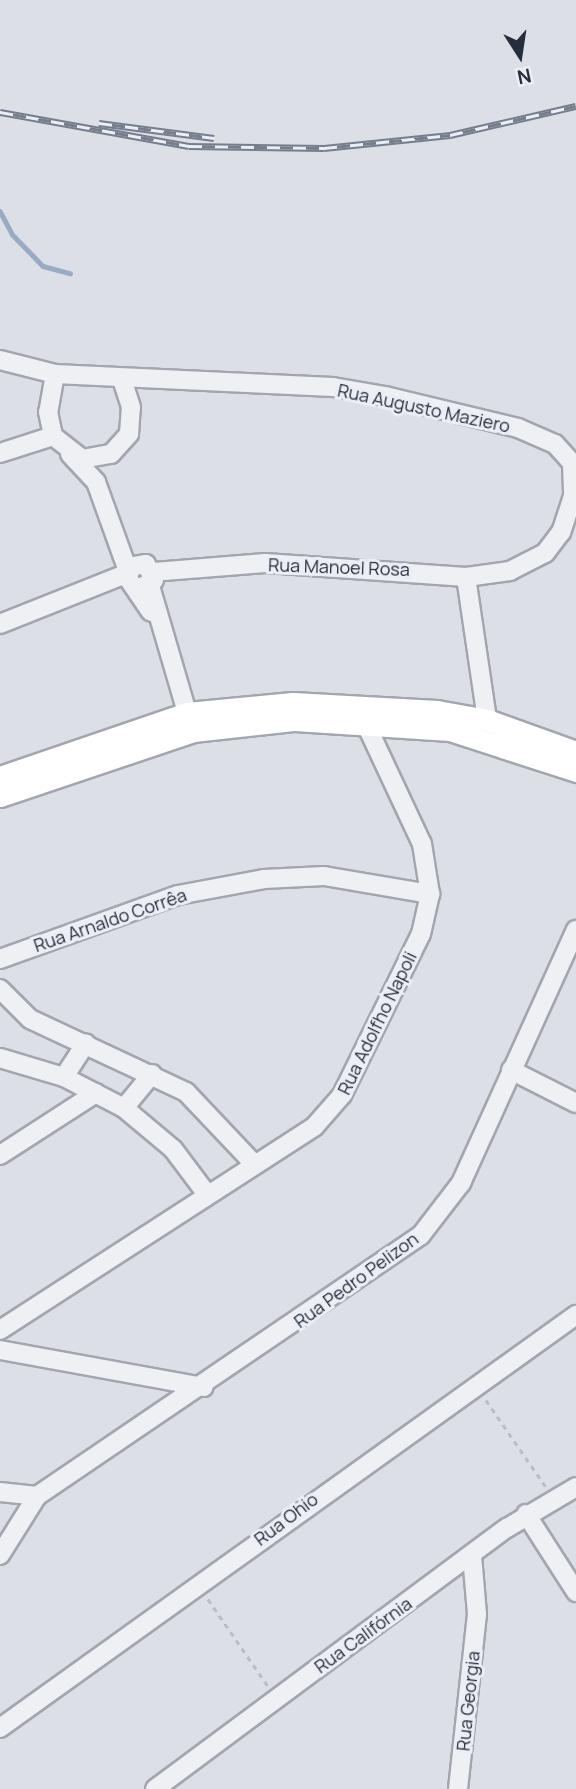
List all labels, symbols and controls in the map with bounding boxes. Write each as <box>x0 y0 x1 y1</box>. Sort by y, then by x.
north arrow <box>485 21 555 91</box>
text: N <box>515 62 534 91</box>
street label: Rua Augusto Maziero <box>336 379 512 437</box>
street label: Rua Manoel Rosa <box>268 554 410 580</box>
street label: Rua Arnaldo Corrêa <box>31 884 189 956</box>
street label: Rua Adolfho Napoli <box>333 948 421 1098</box>
street label: Rua Pedro Pelizon <box>290 1228 422 1332</box>
street label: Rua Ohio <box>250 1488 322 1550</box>
street label: Rua Califórnia <box>310 1592 416 1678</box>
street label: Rua Georgia <box>452 1650 484 1752</box>

